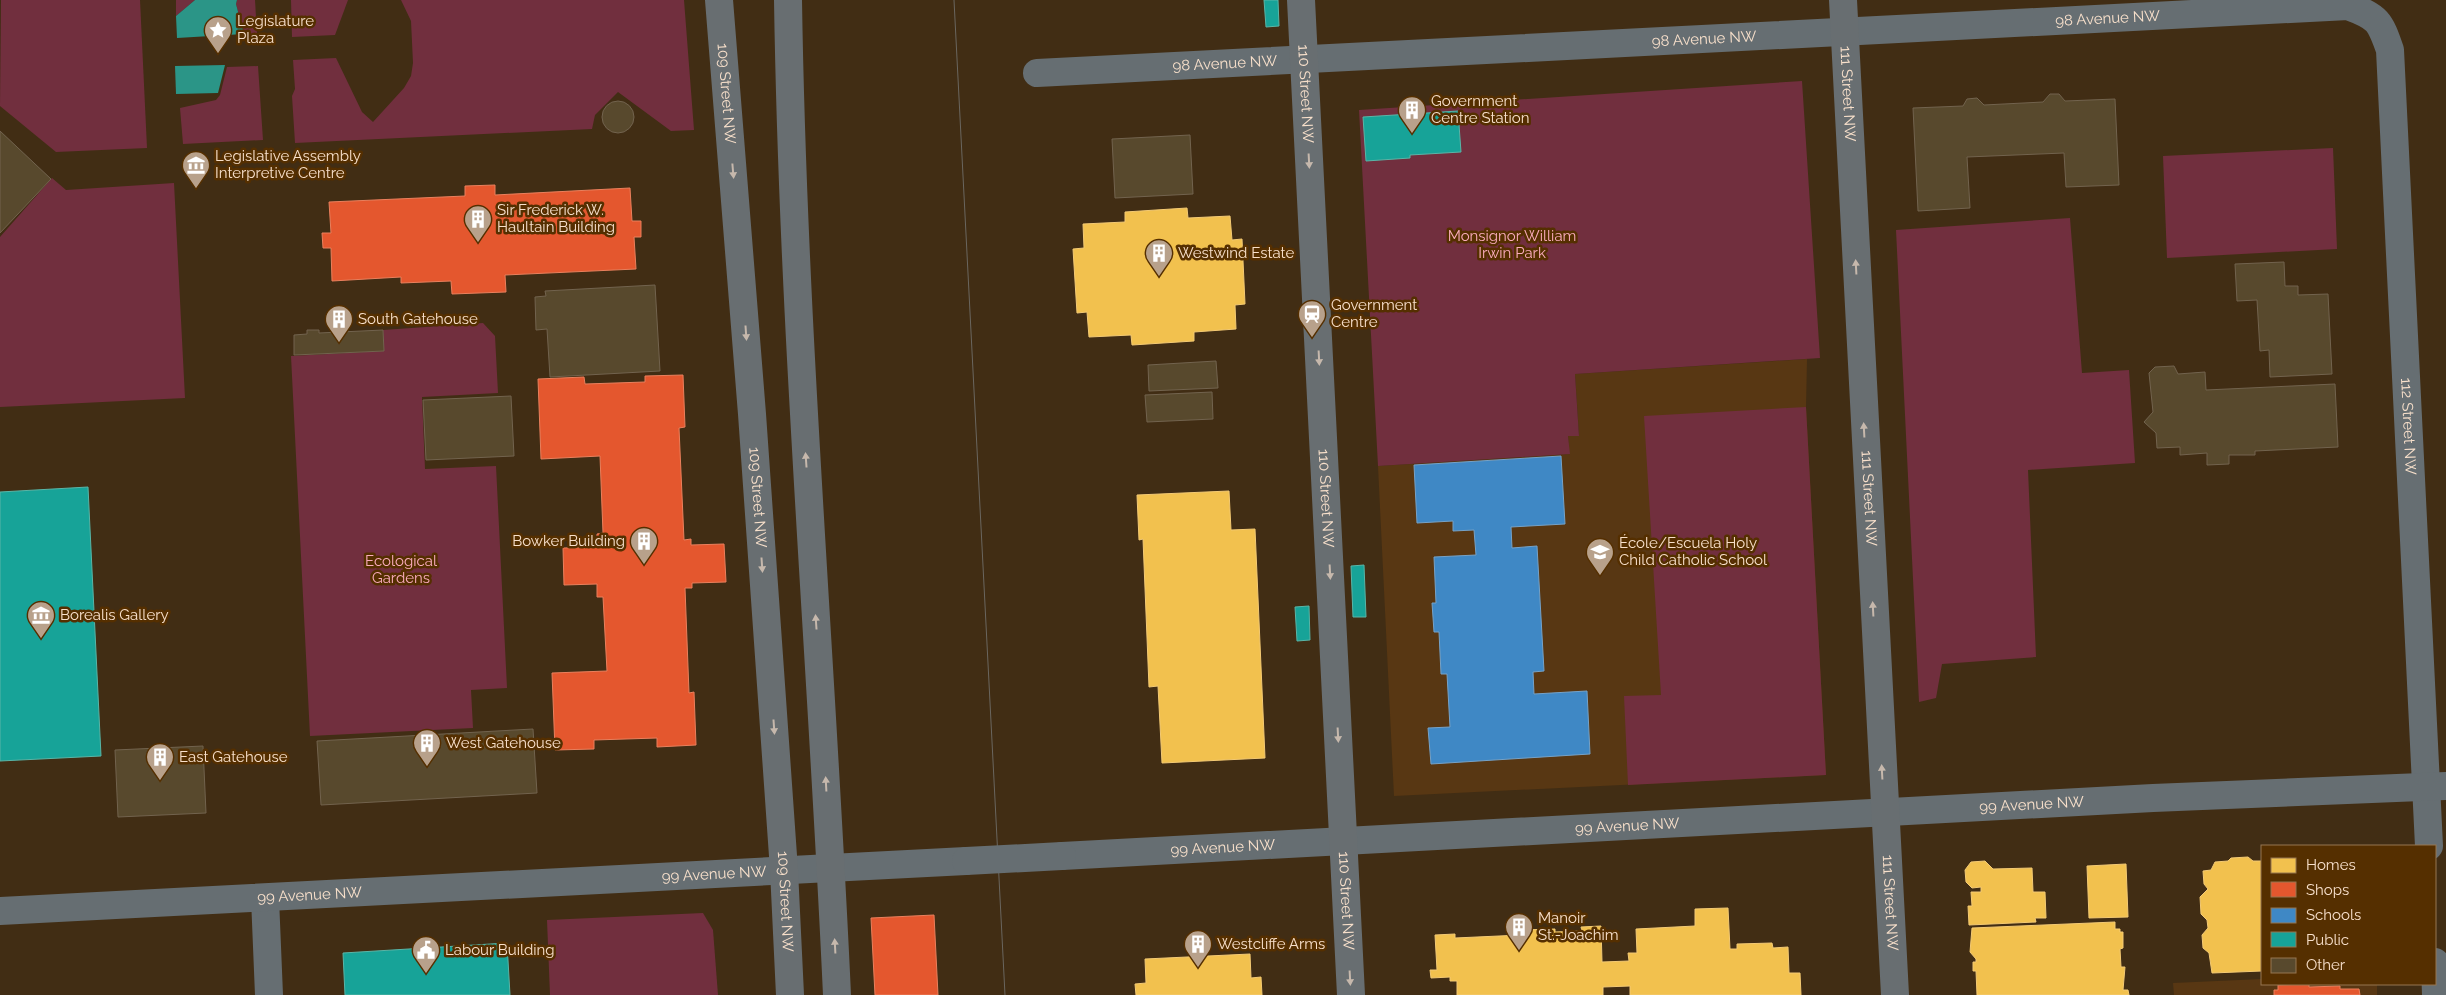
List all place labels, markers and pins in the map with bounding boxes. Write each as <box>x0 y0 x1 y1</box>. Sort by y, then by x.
place label: Legislature Plaza <box>237 12 314 47</box>
place icon: Legislature Plaza <box>203 15 233 54</box>
place label: Government Centre Station <box>1431 92 1530 127</box>
building icon: Government Centre Station <box>1397 95 1427 134</box>
place label: Legislative Assembly Interpretive Centre <box>215 147 361 182</box>
museum icon: Legislative Assembly Interpretive Centre <box>181 150 211 189</box>
place label: Sir Frederick W. Haultain Building <box>497 201 615 236</box>
building icon: Sir Frederick W. Haultain Building <box>463 204 493 243</box>
building icon: Westwind Estate <box>1144 238 1174 277</box>
place label: Westwind Estate <box>1178 244 1295 262</box>
place label: Government Centre <box>1331 296 1417 331</box>
station icon: Government Centre <box>1297 299 1327 338</box>
building icon: South Gatehouse <box>324 304 354 343</box>
place label: South Gatehouse <box>358 310 478 328</box>
building icon: Bowker Building <box>629 526 659 565</box>
place label: Bowker Building <box>512 532 625 550</box>
place label: École/Escuela Holy Child Catholic School <box>1619 534 1768 569</box>
school or university icon: École/Escuela Holy Child Catholic School <box>1585 537 1615 576</box>
museum icon: Borealis Gallery <box>26 600 56 639</box>
place label: Borealis Gallery <box>60 606 169 624</box>
building icon: West Gatehouse <box>412 728 442 767</box>
place label: West Gatehouse <box>446 734 561 752</box>
building icon: East Gatehouse <box>145 742 175 781</box>
place label: East Gatehouse <box>179 748 288 766</box>
place label: Manoir St.-Joachim <box>1538 909 1619 944</box>
building icon: Manoir St.-Joachim <box>1504 912 1534 951</box>
building icon: Westcliffe Arms <box>1183 929 1213 968</box>
public building icon: Labour Building <box>411 935 441 974</box>
place label: Westcliffe Arms <box>1217 935 1325 953</box>
place label: Labour Building <box>445 941 555 959</box>

